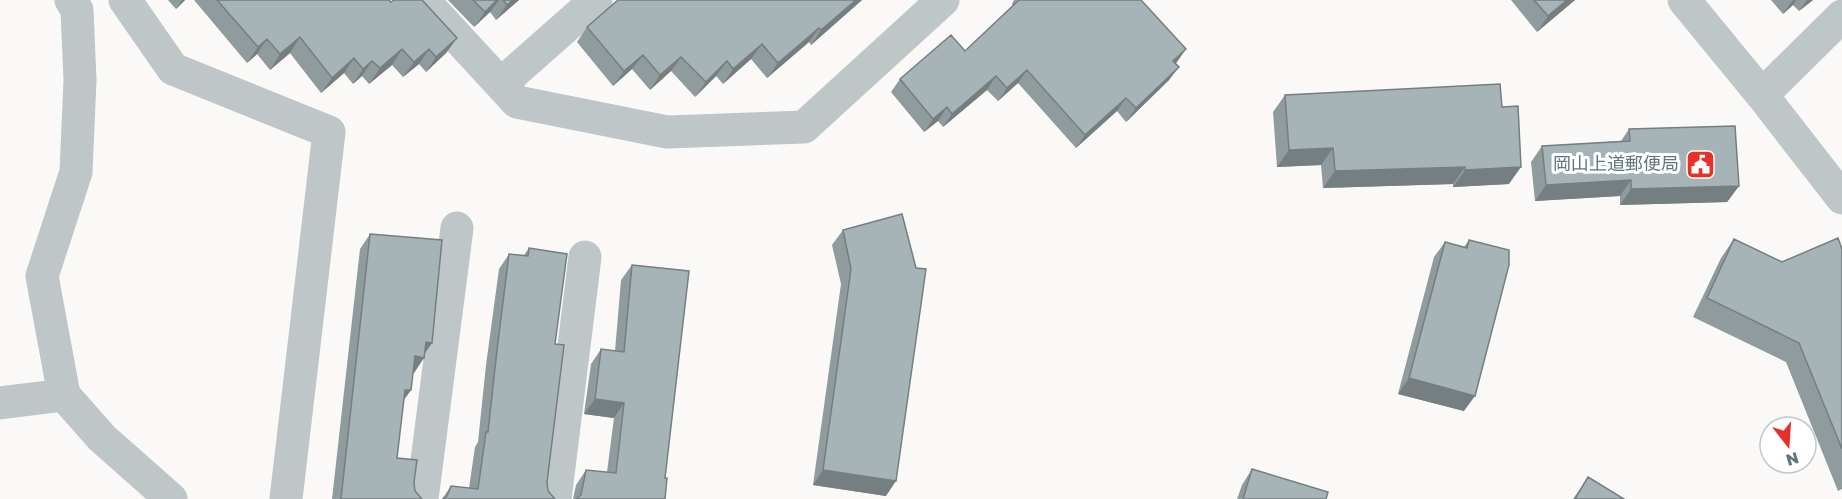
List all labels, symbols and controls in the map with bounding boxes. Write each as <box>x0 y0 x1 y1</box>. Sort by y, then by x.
public building icon: 岡山上道郵便局 <box>1684 148 1716 180</box>
place label: 岡山上道郵便局 <box>1553 152 1679 174</box>
north arrow <box>1758 415 1818 475</box>
text: N <box>1784 448 1801 471</box>

